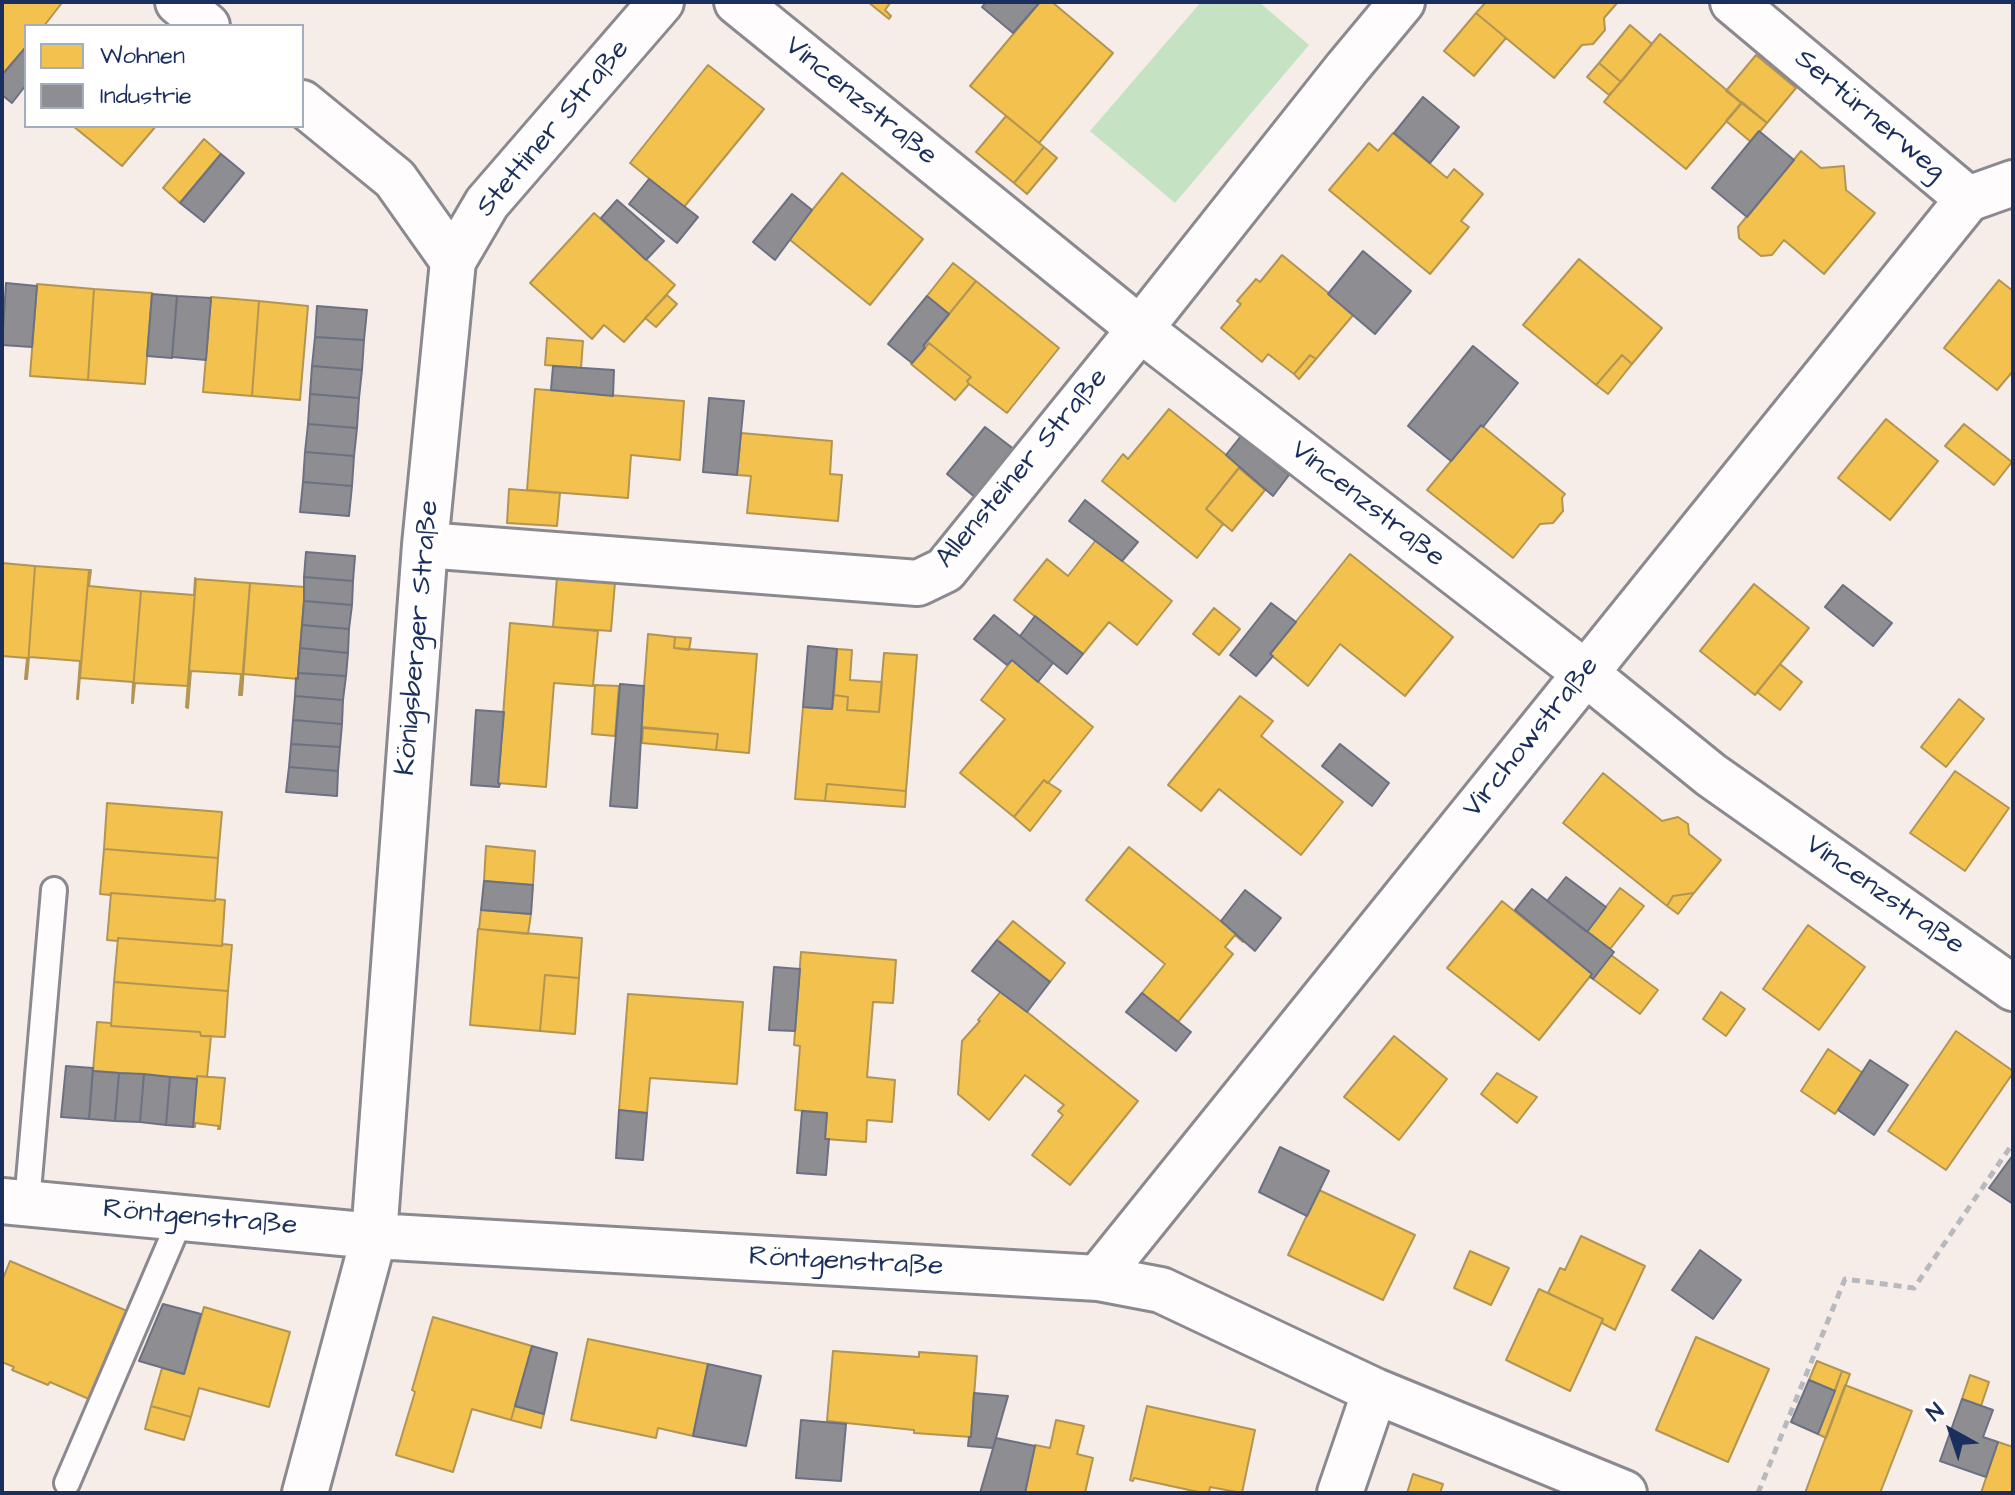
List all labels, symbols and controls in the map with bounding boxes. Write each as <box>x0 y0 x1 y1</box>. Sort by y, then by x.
legend <box>24 24 304 128</box>
street label: Vincenzstraße <box>777 30 943 174</box>
street label: Stettiner Straße <box>470 33 638 225</box>
text: Wohnen <box>100 39 185 73</box>
street label: Sertürnerweg <box>1787 43 1951 189</box>
text: Industrie <box>100 79 192 113</box>
street label: Allensteiner Straße <box>930 362 1116 576</box>
street label: Vincenzstraße <box>1283 434 1451 576</box>
street label: Königsberger Straße <box>390 499 448 777</box>
street label: Virchowstraße <box>1457 651 1607 825</box>
street label: Vincenzstraße <box>1798 829 1970 963</box>
street label: Röntgenstraße <box>102 1194 298 1244</box>
street label: Röntgenstraße <box>748 1241 944 1285</box>
north arrow <box>1911 1391 1991 1471</box>
text: N <box>1920 1396 1950 1429</box>

